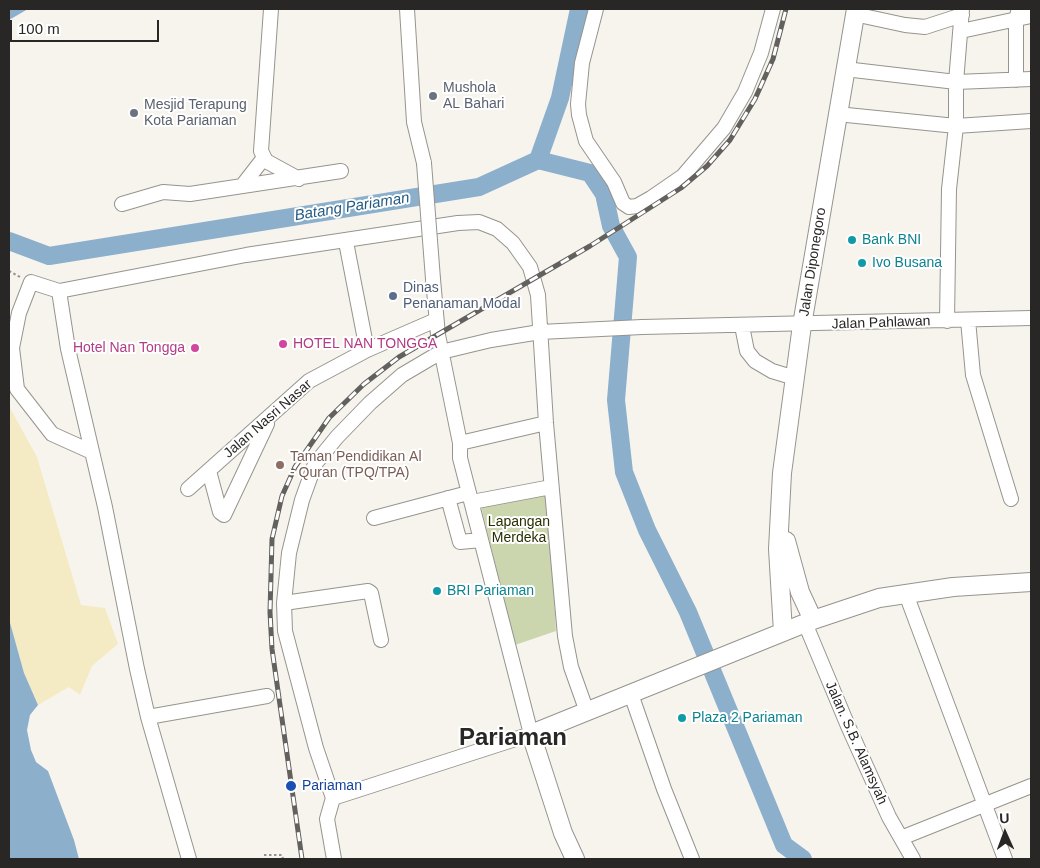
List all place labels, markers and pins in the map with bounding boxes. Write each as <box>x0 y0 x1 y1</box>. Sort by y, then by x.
place label: Mushola AL Bahari <box>443 80 504 112</box>
marker: Mushola AL Bahari <box>427 90 439 102</box>
place label: Mesjid Terapung Kota Pariaman <box>144 97 247 130</box>
marker: Mesjid Terapung Kota Pariaman <box>128 107 140 119</box>
place label: Bank BNI <box>862 232 921 248</box>
marker: Bank BNI <box>846 234 858 246</box>
place label: Ivo Busana <box>872 255 942 271</box>
marker: Ivo Busana <box>856 257 868 269</box>
place label: Dinas Penanaman Modal <box>403 280 521 312</box>
marker: Dinas Penanaman Modal <box>387 290 399 302</box>
place label: HOTEL NAN TONGGA <box>293 336 437 352</box>
marker: HOTEL NAN TONGGA <box>277 338 289 350</box>
place label: Hotel Nan Tongga <box>73 340 185 356</box>
marker: Hotel Nan Tongga <box>189 342 201 354</box>
place label: Taman Pendidikan Al - Quran (TPQ/TPA) <box>290 449 422 482</box>
marker: Taman Pendidikan Al - Quran (TPQ/TPA) <box>274 459 286 471</box>
place label: BRI Pariaman <box>447 583 534 599</box>
marker: BRI Pariaman <box>431 585 443 597</box>
place label: Plaza 2 Pariaman <box>692 710 803 726</box>
marker: Plaza 2 Pariaman <box>676 712 688 724</box>
place label: Pariaman <box>302 778 362 794</box>
marker: Pariaman <box>284 779 298 793</box>

